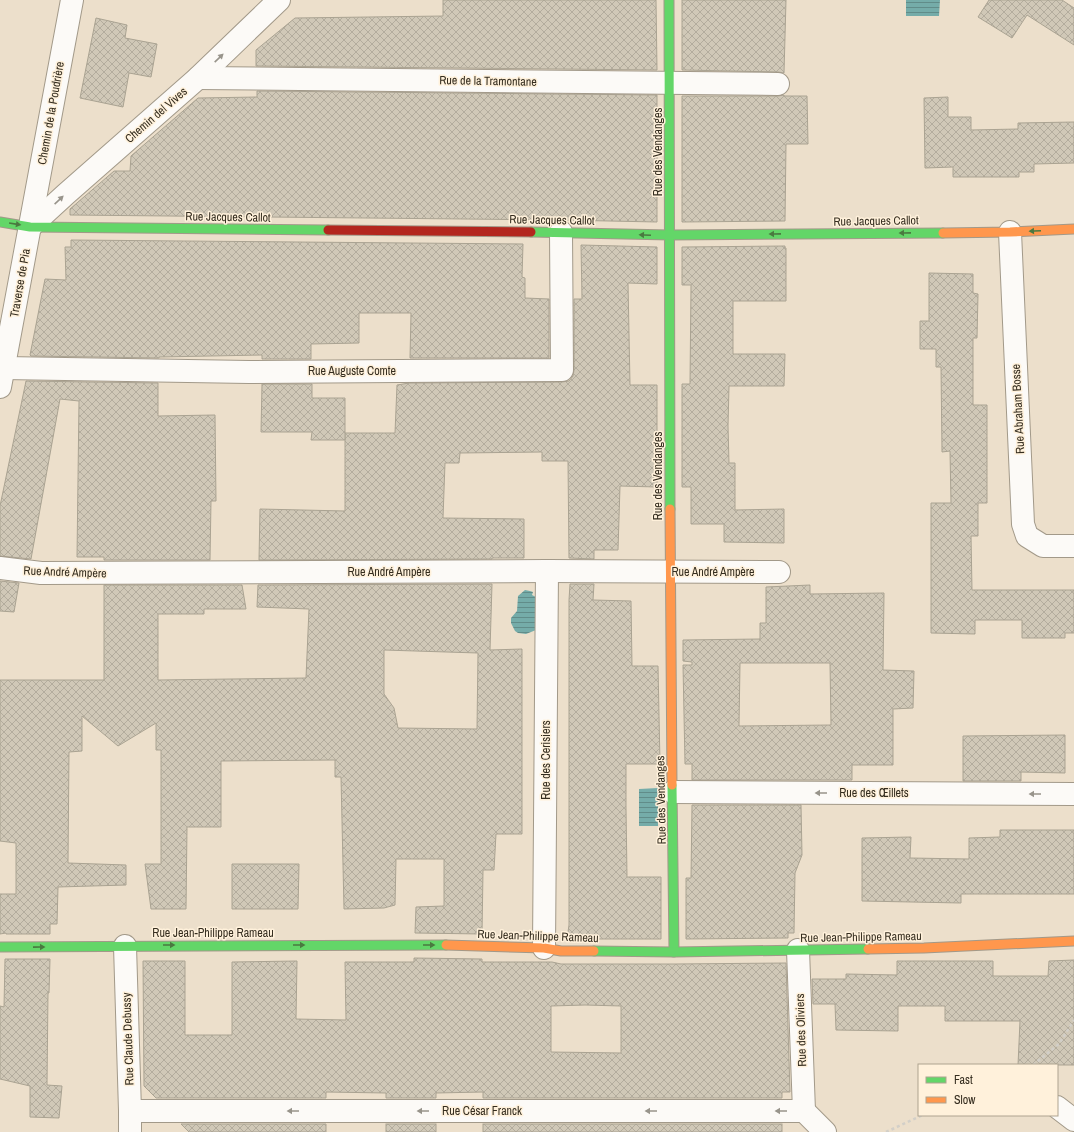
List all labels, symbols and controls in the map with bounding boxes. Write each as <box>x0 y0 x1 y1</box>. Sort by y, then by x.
one-way arrow <box>214 53 224 63</box>
street label: Chemin de la Poudrière <box>34 60 68 166</box>
street label: Rue de la Tramontane <box>439 72 537 90</box>
street label: Chemin del Vives <box>122 83 191 146</box>
street label: Rue des Vendanges <box>650 108 666 196</box>
one-way arrow <box>54 196 64 205</box>
street label: Rue Jacques Callot <box>185 208 271 226</box>
street label: Rue Jacques Callot <box>509 211 595 229</box>
street label: Rue Jacques Callot <box>833 212 919 230</box>
one-way arrow <box>9 221 21 227</box>
one-way arrow <box>1029 227 1041 234</box>
one-way arrow <box>898 230 911 236</box>
one-way arrow <box>639 231 651 238</box>
one-way arrow <box>768 231 781 237</box>
street label: Traverse de Pia <box>6 247 34 319</box>
street label: Rue Auguste Comte <box>308 363 396 379</box>
street label: Rue Abraham Bosse <box>1008 364 1028 454</box>
street label: Rue des Vendanges <box>650 432 666 520</box>
street label: Rue André Ampère <box>23 563 107 581</box>
street label: Rue André Ampère <box>347 564 431 580</box>
street label: Rue André Ampère <box>671 564 755 580</box>
street label: Rue des Cerisiers <box>538 720 554 800</box>
street label: Rue des Vendanges <box>652 755 670 844</box>
street label: Rue des Œillets <box>839 785 909 801</box>
one-way arrow <box>814 790 827 796</box>
one-way arrow <box>1028 791 1041 797</box>
street label: Rue Jean-Philippe Rameau <box>152 925 274 941</box>
street label: Rue Jean-Philippe Rameau <box>477 926 599 946</box>
street label: Rue Jean-Philippe Rameau <box>800 928 922 946</box>
one-way arrow <box>163 942 176 948</box>
one-way arrow <box>293 942 306 948</box>
one-way arrow <box>423 942 436 948</box>
one-way arrow <box>33 944 46 950</box>
street label: Rue Claude Debussy <box>118 992 138 1086</box>
street label: Rue des Oliviers <box>792 993 810 1067</box>
legend <box>918 1064 1058 1116</box>
text: Fast <box>954 1072 973 1088</box>
text: Slow <box>954 1092 976 1108</box>
street label: Rue César Franck <box>442 1103 522 1119</box>
one-way arrow <box>286 1108 299 1114</box>
one-way arrow <box>416 1108 429 1114</box>
one-way arrow <box>644 1108 657 1114</box>
one-way arrow <box>774 1108 787 1114</box>

